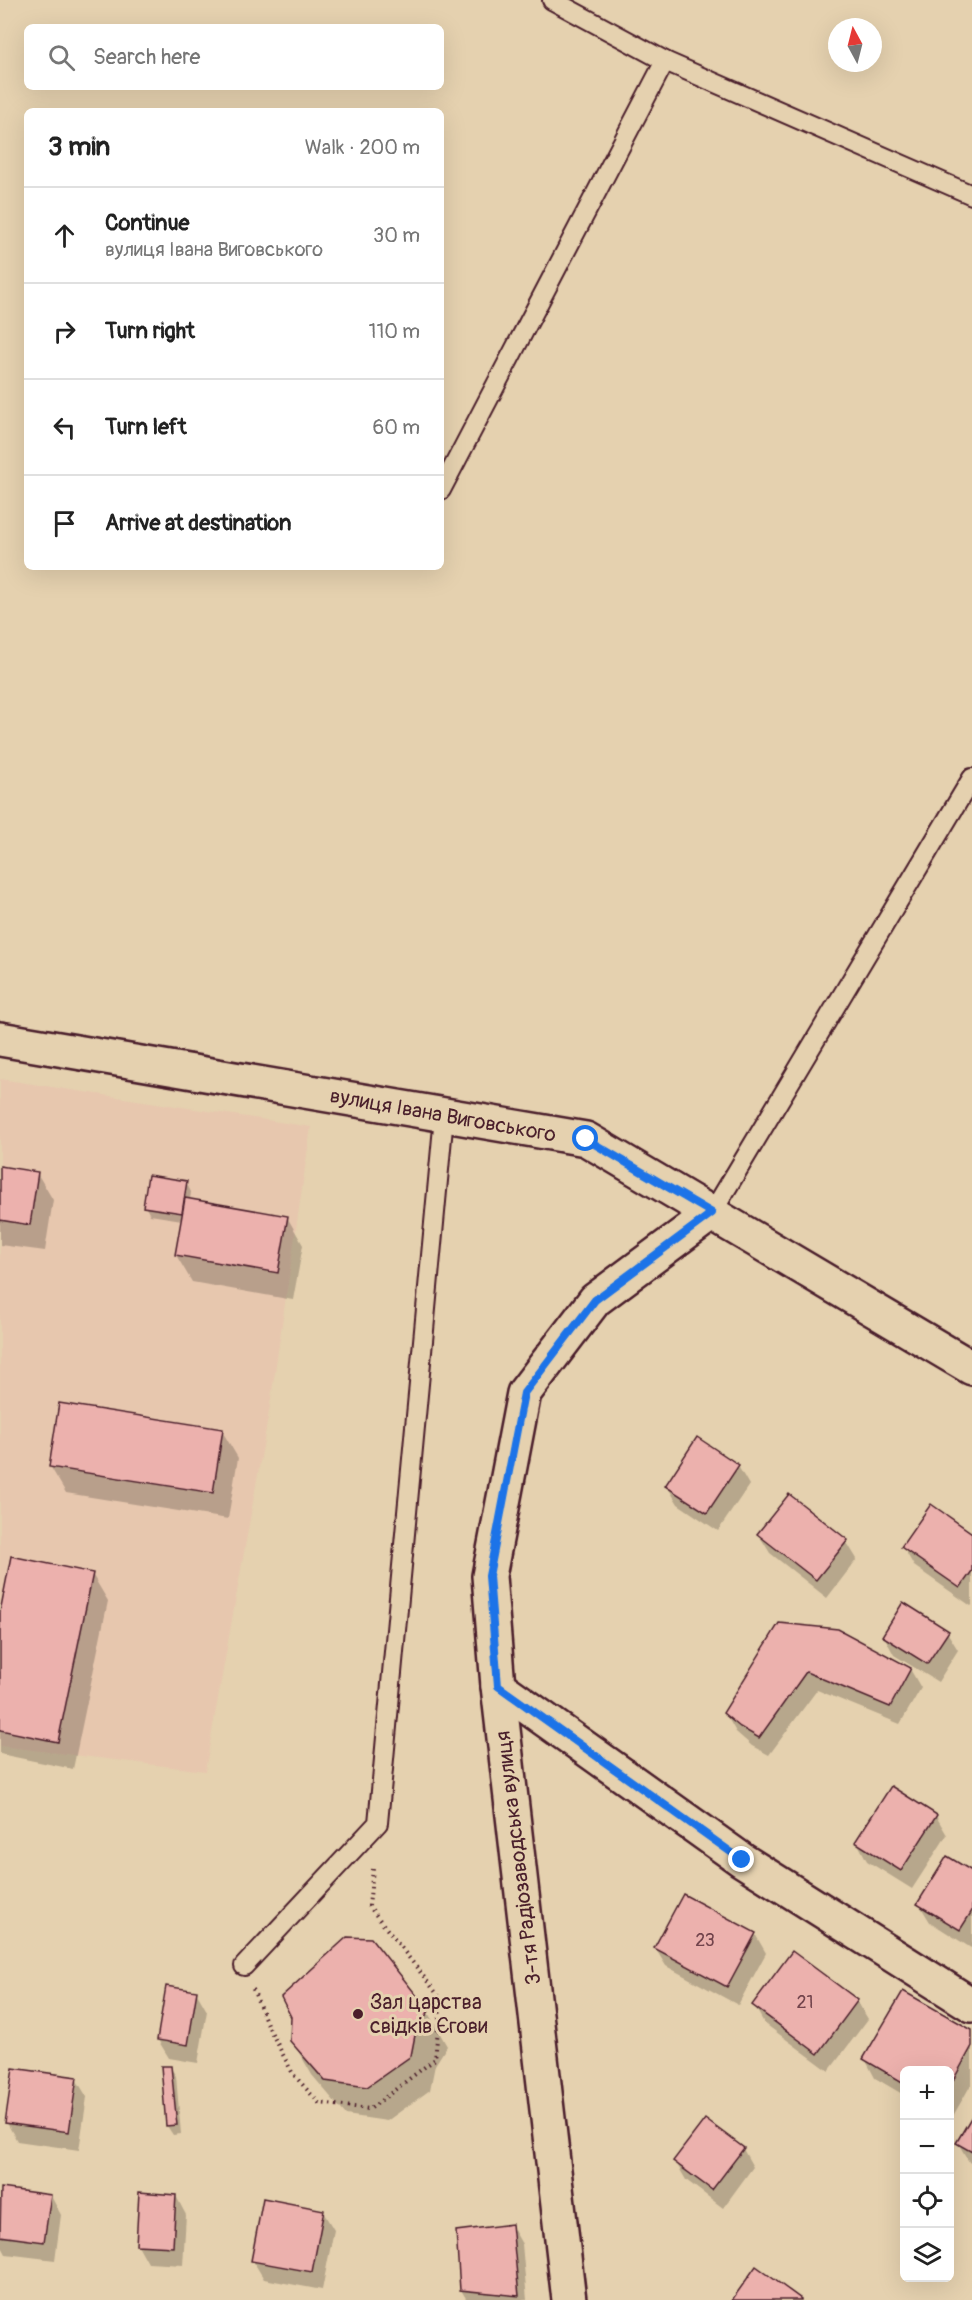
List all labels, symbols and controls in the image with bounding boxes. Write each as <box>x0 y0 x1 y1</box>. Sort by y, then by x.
north arrow <box>828 18 882 72</box>
search box <box>24 24 444 90</box>
icon: search <box>45 41 78 74</box>
text: Search here <box>93 43 200 71</box>
text: 3 min <box>48 131 110 163</box>
text: Walk · 200 m <box>305 135 420 160</box>
text: Continue <box>105 209 189 237</box>
icon: ahead <box>48 219 81 252</box>
text: 30 m <box>373 223 420 248</box>
text: вулиця Івана Виговського <box>105 237 323 262</box>
icon: right <box>48 315 81 348</box>
text: Turn right <box>105 317 195 345</box>
text: 110 m <box>369 319 420 344</box>
icon: left <box>48 411 81 444</box>
text: Turn left <box>105 413 187 441</box>
text: 60 m <box>373 415 420 440</box>
icon: arrive <box>48 507 81 540</box>
text: Arrive at destination <box>105 509 291 537</box>
street label: вулиця Івана Виговського <box>328 1082 558 1149</box>
route start <box>572 1125 598 1151</box>
street label: 3-тя Радіозаводська вулиця <box>490 1729 547 1987</box>
route end <box>728 1846 754 1872</box>
house number: 23 <box>695 1929 715 1952</box>
place label: Зал царства свідків Єгови <box>370 1989 488 2040</box>
house number: 21 <box>796 1991 814 2014</box>
marker: Зал царства свідків Єгови <box>351 2007 365 2021</box>
map controls <box>900 2066 954 2282</box>
button: + <box>900 2066 954 2120</box>
button: − <box>900 2120 954 2174</box>
button: locate <box>900 2174 954 2228</box>
button: layers <box>900 2228 954 2282</box>

